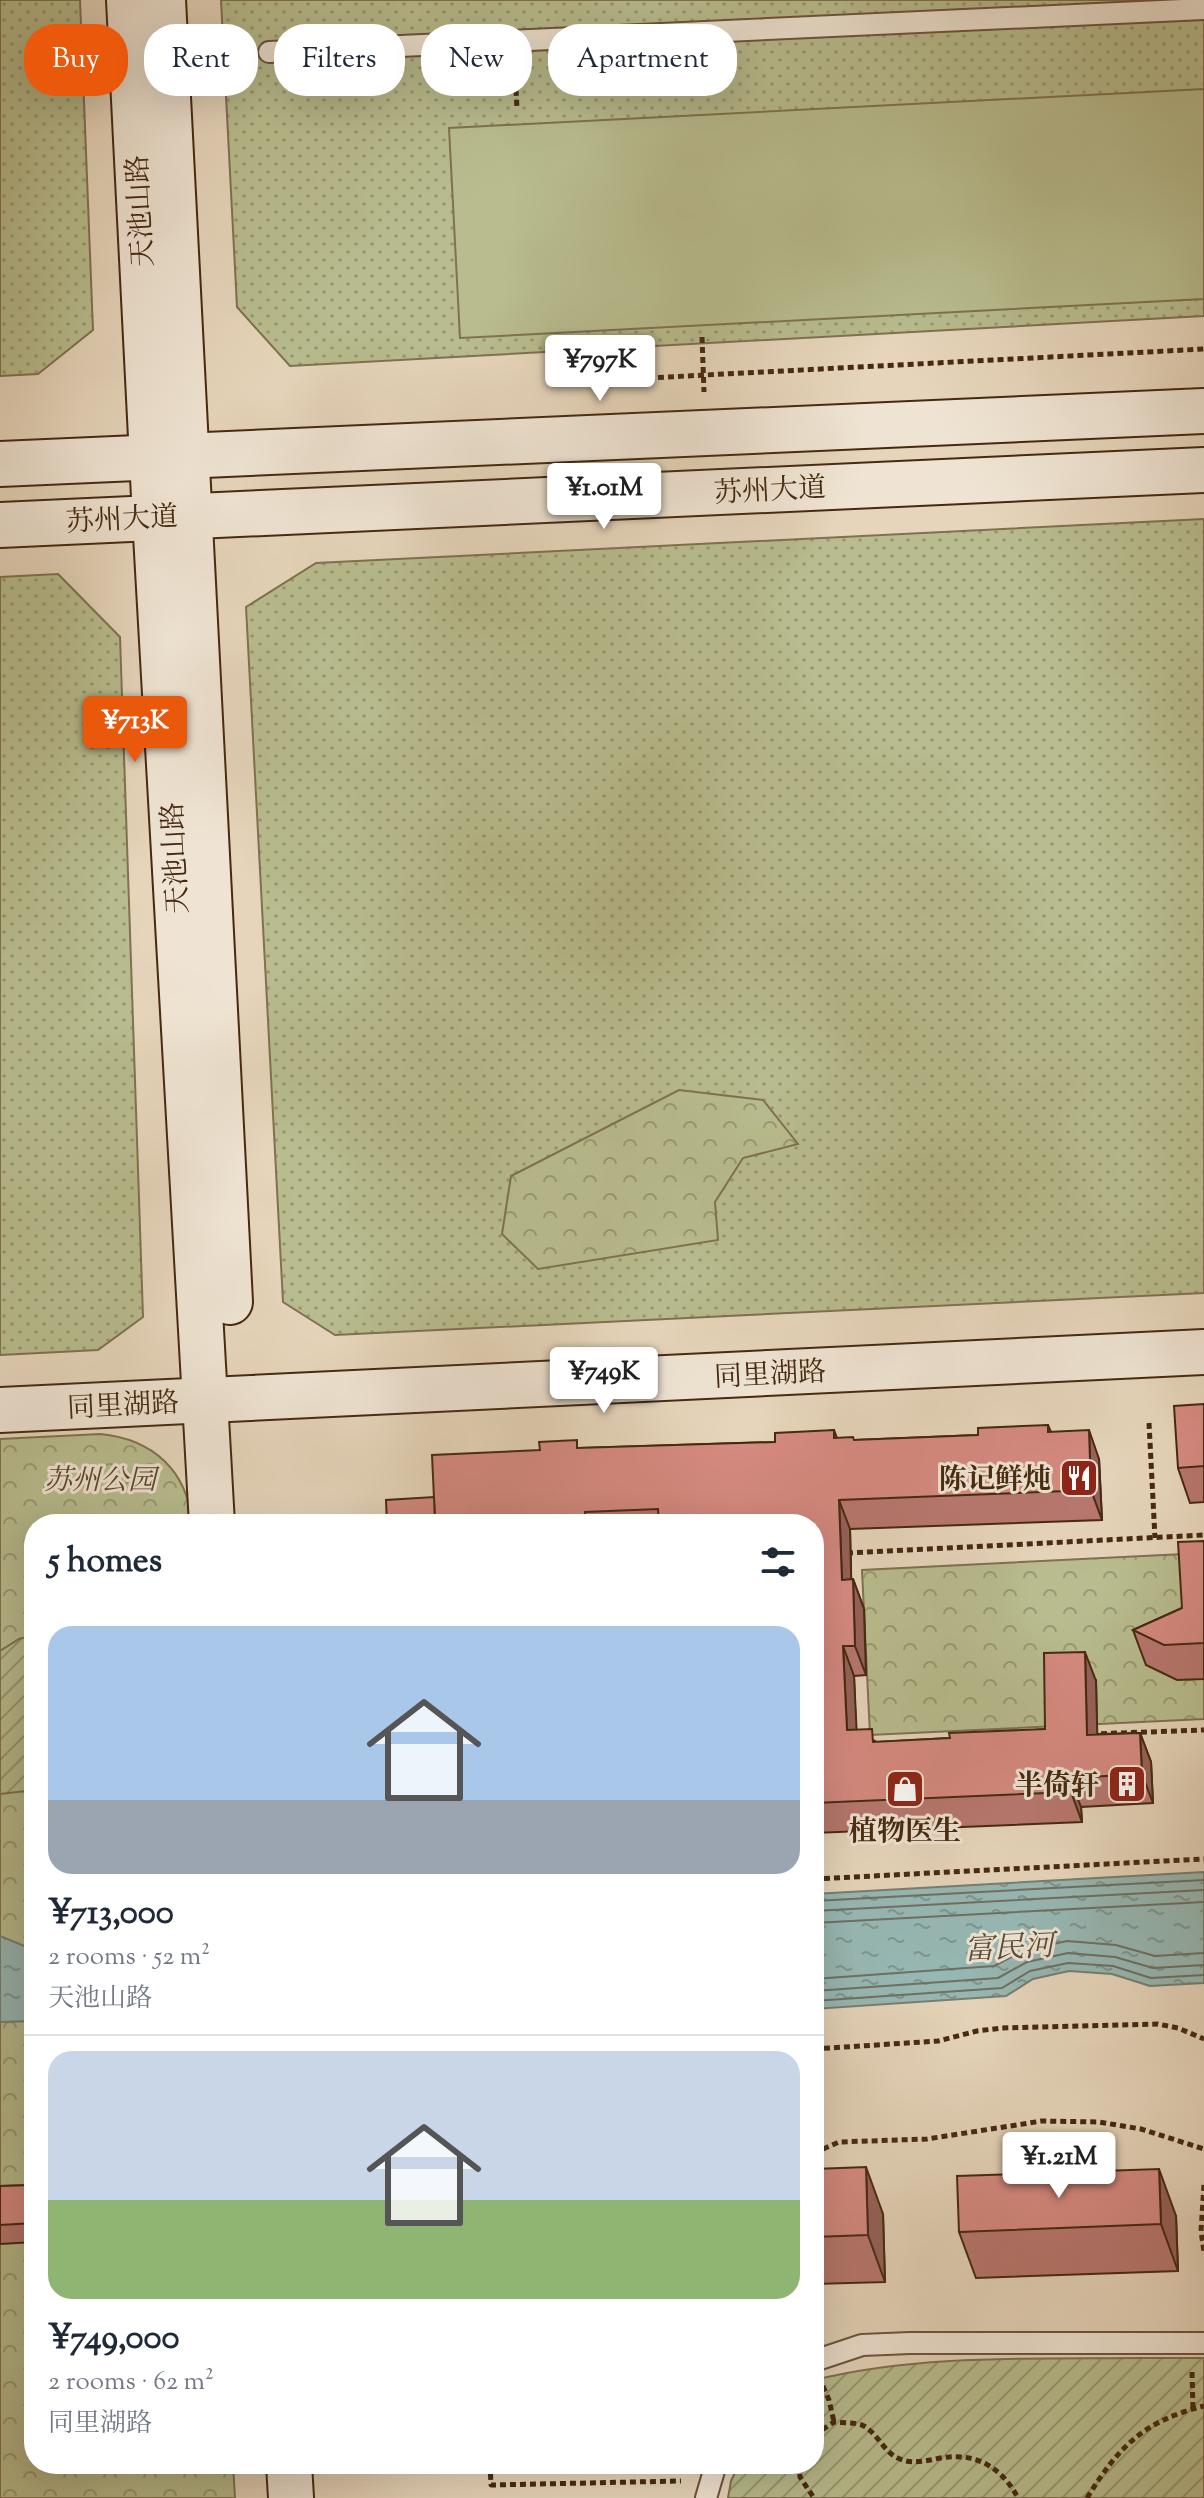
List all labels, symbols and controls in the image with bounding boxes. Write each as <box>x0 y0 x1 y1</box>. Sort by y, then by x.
chip: Buy <box>24 24 128 96</box>
chip: Rent <box>144 24 258 96</box>
chip: Filters <box>274 24 405 96</box>
chip: New <box>421 24 532 96</box>
chip: Apartment <box>548 24 737 96</box>
street label: 天池山路 <box>119 154 165 268</box>
pin: ¥797K <box>544 335 656 403</box>
text: ¥797K <box>563 342 637 379</box>
pin: ¥1.01M <box>539 463 669 531</box>
street label: 苏州大道 <box>713 469 827 515</box>
text: ¥1.01M <box>565 470 643 507</box>
street label: 苏州大道 <box>65 498 179 544</box>
pin: ¥713K <box>79 696 191 764</box>
text: ¥713K <box>101 703 169 740</box>
street label: 天池山路 <box>154 801 200 915</box>
pin: ¥749K <box>548 1347 660 1415</box>
street label: 同里湖路 <box>713 1353 827 1399</box>
text: ¥749K <box>568 1354 640 1391</box>
street label: 同里湖路 <box>66 1384 180 1430</box>
restaurant icon: 陈记鲜炖 <box>1058 1457 1100 1499</box>
place label: 陈记鲜炖 <box>939 1461 1051 1501</box>
park label: 苏州公园 <box>44 1462 160 1502</box>
text: 5 homes <box>48 1538 162 1587</box>
icon: filters <box>756 1540 800 1584</box>
icon: home <box>352 1678 496 1822</box>
building icon: 半倚轩 <box>1106 1763 1148 1805</box>
place label: 半倚轩 <box>1015 1767 1099 1807</box>
shop icon: 植物医生 <box>884 1768 926 1810</box>
place label: 植物医生 <box>849 1813 961 1853</box>
text: ¥713,000 <box>48 1890 174 1939</box>
water label: 富民河 <box>963 1925 1060 1973</box>
text: 2 rooms · 52 m² <box>48 1939 210 1976</box>
text: 天池山路 <box>48 1981 152 2018</box>
icon: home <box>352 2103 496 2247</box>
pin: ¥1.21M <box>994 2132 1124 2200</box>
text: ¥1.21M <box>1020 2139 1098 2176</box>
text: ¥749,000 <box>48 2315 179 2364</box>
text: 2 rooms · 62 m² <box>48 2364 214 2401</box>
text: 同里湖路 <box>48 2406 152 2443</box>

